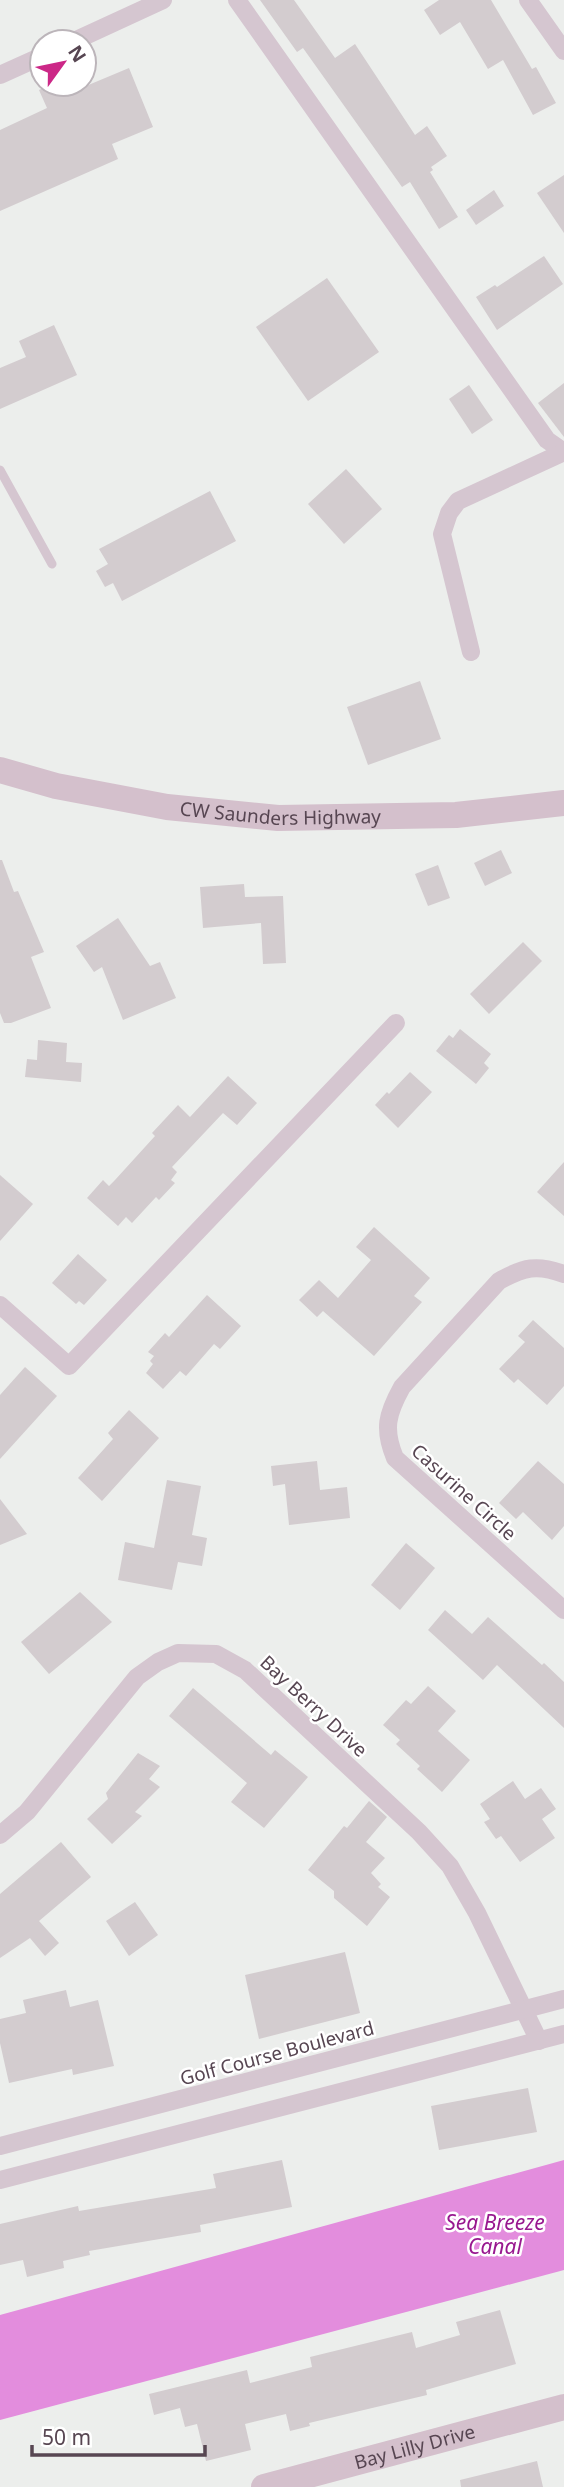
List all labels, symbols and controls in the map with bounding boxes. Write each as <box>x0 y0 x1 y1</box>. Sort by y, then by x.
north arrow <box>28 28 98 98</box>
text: N <box>62 40 92 67</box>
street label: CW Saunders Highway <box>179 795 381 831</box>
street label: Casurine Circle <box>406 1438 522 1546</box>
street label: Bay Berry Drive <box>255 1649 373 1763</box>
street label: Golf Course Boulevard <box>177 2015 377 2091</box>
water label: Sea Breeze Canal <box>445 2208 545 2260</box>
scale bar <box>32 2414 205 2458</box>
street label: Bay Lilly Drive <box>351 2418 478 2475</box>
text: 50 m <box>42 2423 91 2451</box>

